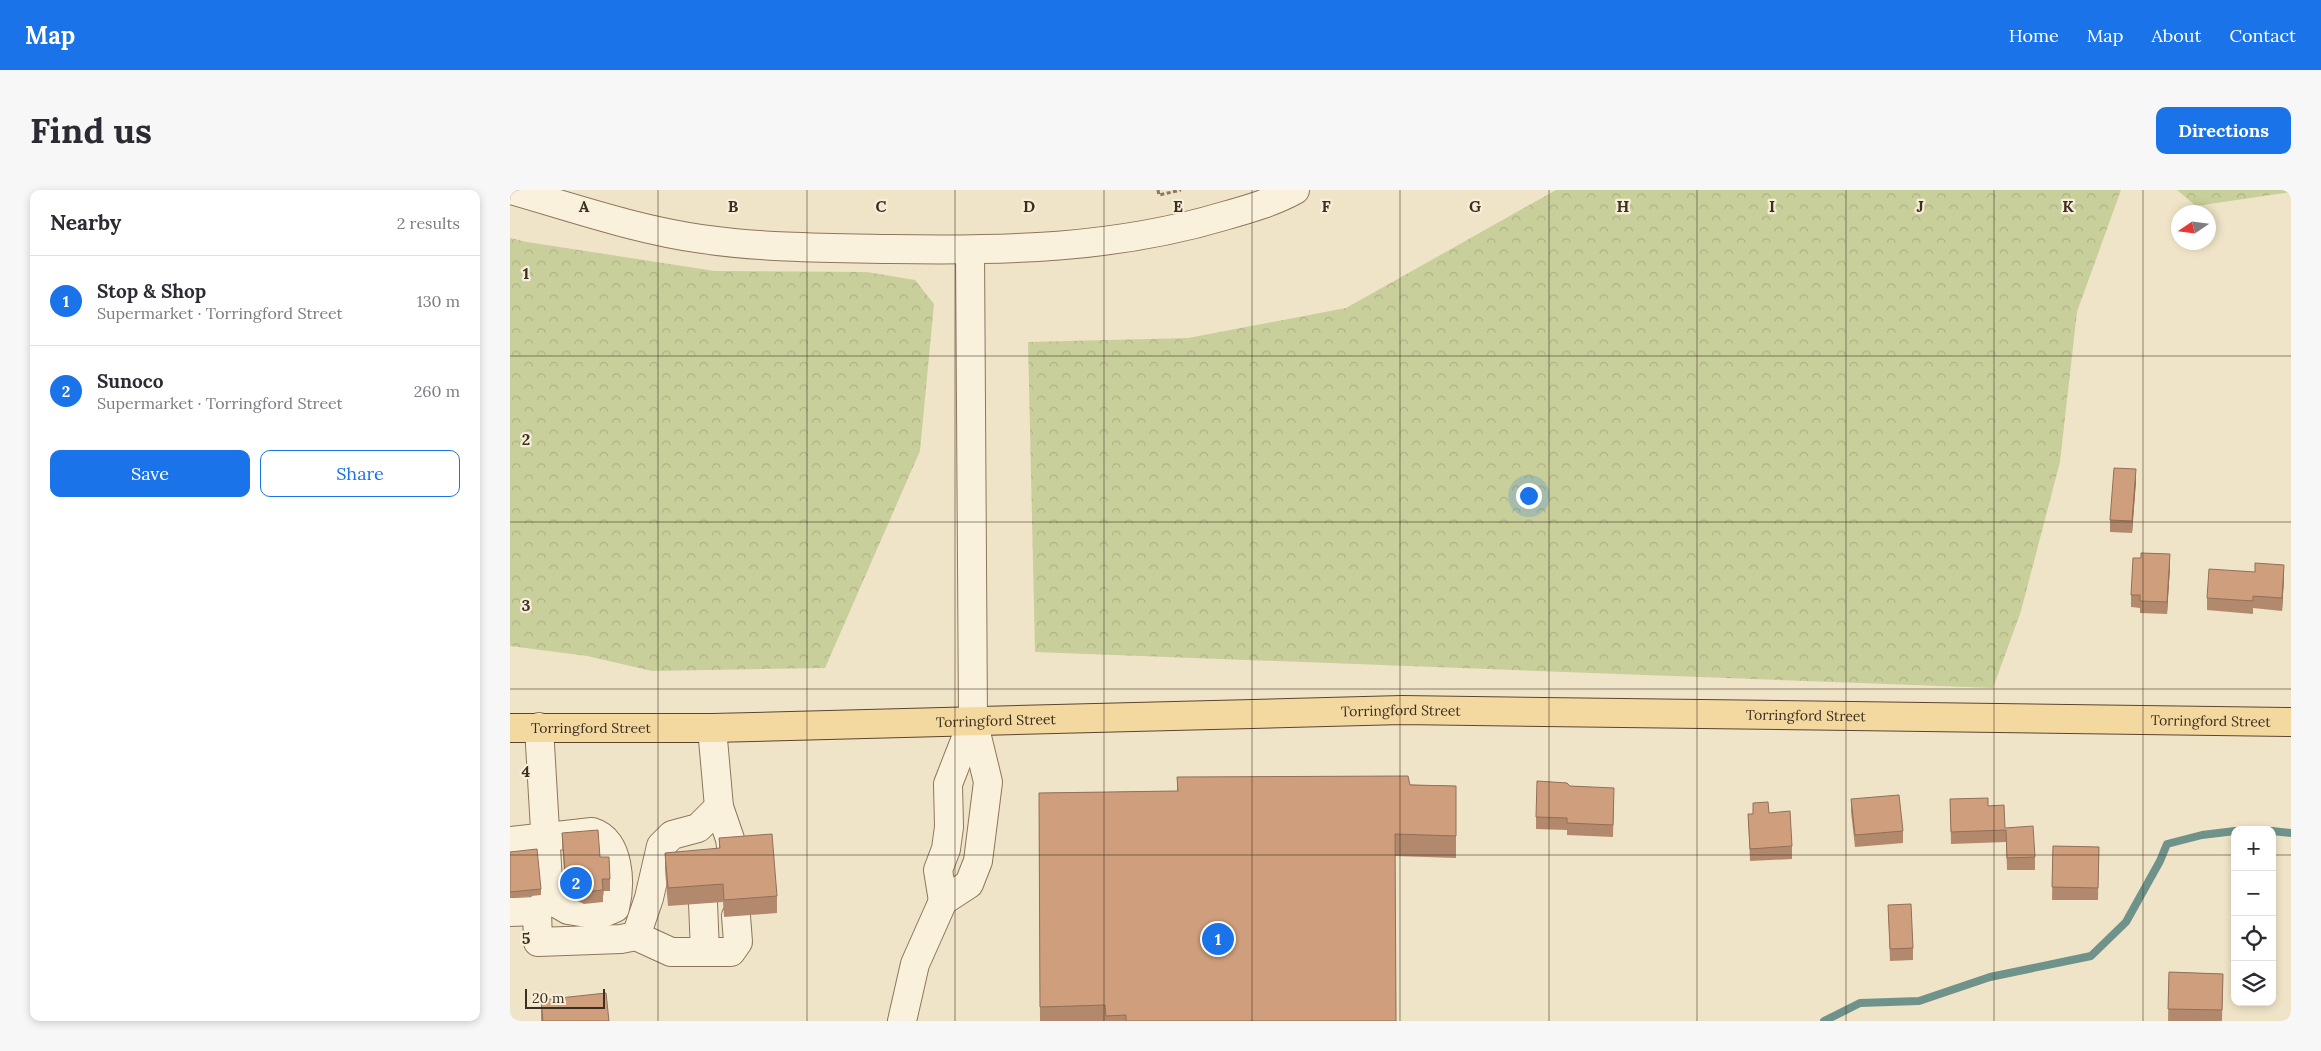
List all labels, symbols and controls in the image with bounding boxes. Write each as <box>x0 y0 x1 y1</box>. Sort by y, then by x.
text: Map <box>25 20 75 51</box>
text: Home <box>2009 24 2059 47</box>
text: Map <box>2087 24 2123 47</box>
text: About <box>2151 24 2201 47</box>
text: Contact <box>2229 24 2296 47</box>
button: Directions <box>2156 107 2291 154</box>
text: Find us <box>30 108 152 153</box>
text: A <box>579 196 590 216</box>
text: B <box>728 196 739 216</box>
text: C <box>875 196 887 216</box>
text: D <box>1023 196 1035 216</box>
text: E <box>1173 196 1183 216</box>
text: F <box>1321 196 1331 216</box>
text: G <box>1469 196 1481 216</box>
text: H <box>1617 196 1630 216</box>
text: I <box>1769 196 1775 216</box>
text: J <box>1916 196 1924 216</box>
text: K <box>2062 196 2074 216</box>
north arrow <box>2171 205 2216 250</box>
text: Nearby <box>50 209 121 236</box>
text: 2 results <box>397 213 460 233</box>
text: 1 <box>523 263 529 283</box>
text: Stop & Shop <box>97 279 206 303</box>
text: 1 <box>63 291 69 311</box>
text: 130 m <box>417 291 460 311</box>
text: Supermarket · Torringford Street <box>97 303 343 323</box>
text: Sunoco <box>97 369 163 393</box>
text: 2 <box>62 381 70 401</box>
text: 260 m <box>414 381 460 401</box>
text: Supermarket · Torringford Street <box>97 393 343 413</box>
text: 2 <box>522 429 530 449</box>
button: Save <box>50 450 250 497</box>
button: Share <box>260 450 460 497</box>
your location <box>1516 483 1542 509</box>
text: 3 <box>522 595 531 615</box>
street label: Torringford Street <box>1341 701 1461 721</box>
street label: Torringford Street <box>1746 706 1866 725</box>
street label: Torringford Street <box>936 710 1057 731</box>
street label: Torringford Street <box>2151 711 2271 731</box>
street label: Torringford Street <box>531 719 652 737</box>
text: 4 <box>522 761 531 781</box>
map controls <box>2231 826 2276 1006</box>
button: + <box>2231 826 2276 871</box>
pin: 2 <box>560 864 592 902</box>
button: − <box>2231 871 2276 916</box>
button: locate <box>2231 916 2276 961</box>
pin: 1 <box>1202 920 1234 958</box>
text: 5 <box>522 928 531 948</box>
button: layers <box>2231 961 2276 1006</box>
scale bar <box>525 986 605 1009</box>
text: 20 m <box>532 989 564 1007</box>

